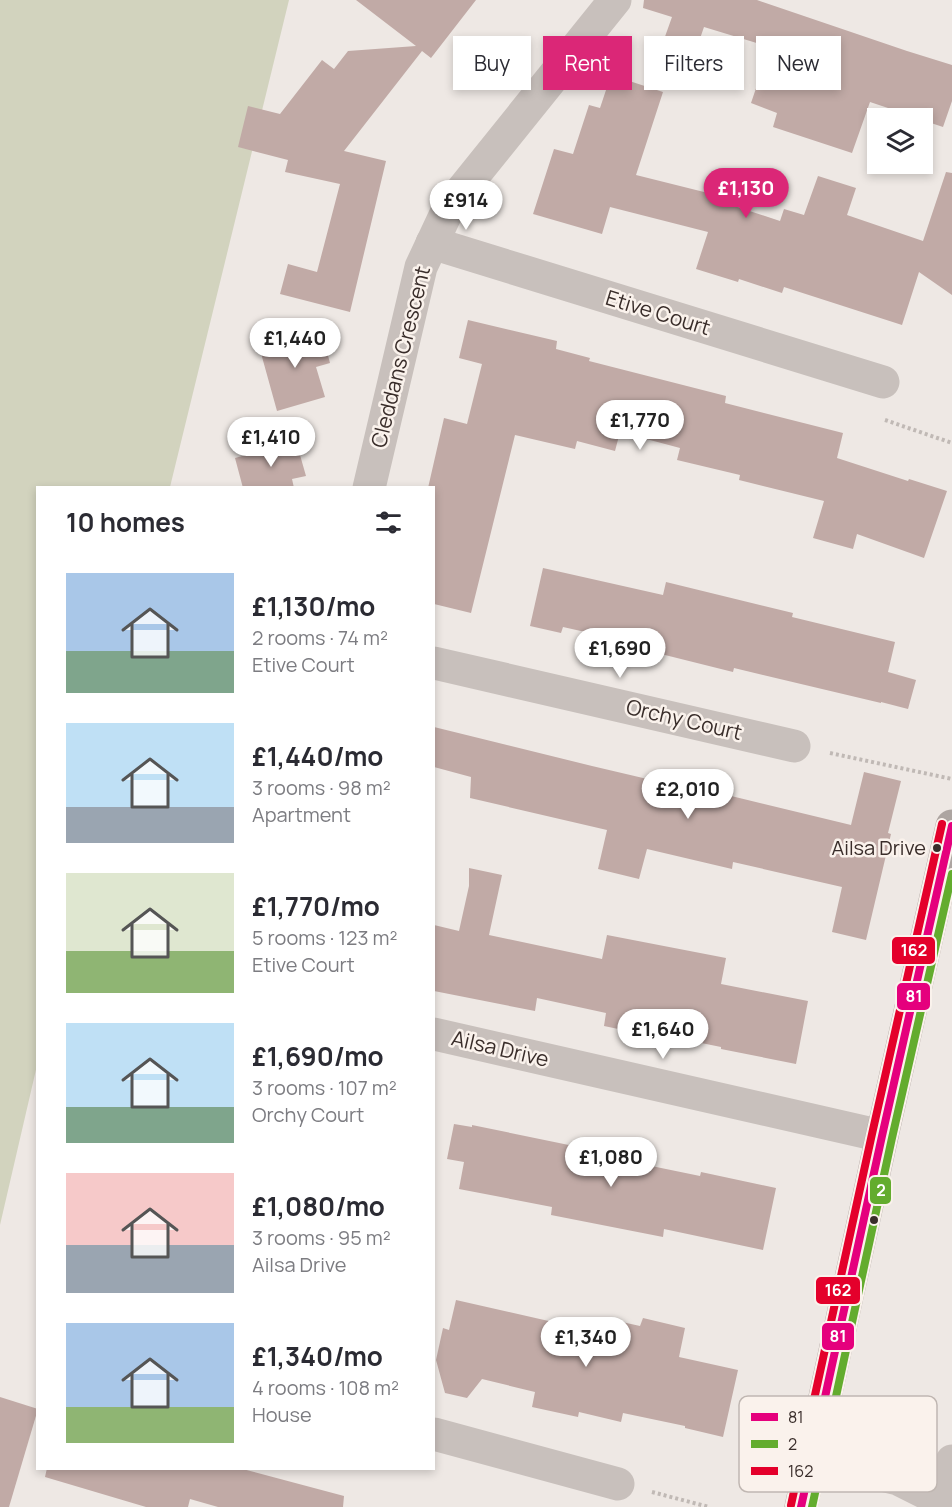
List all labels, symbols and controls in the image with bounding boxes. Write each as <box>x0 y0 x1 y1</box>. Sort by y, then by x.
chip: Buy <box>453 36 531 90</box>
chip: Rent <box>543 36 632 90</box>
chip: Filters <box>644 36 744 90</box>
chip: New <box>756 36 841 90</box>
map controls <box>867 108 933 174</box>
button: layers <box>867 108 933 174</box>
pin: £1,130 <box>697 168 795 219</box>
text: £1,130 <box>718 174 774 201</box>
pin: £914 <box>430 180 502 231</box>
text: £914 <box>444 186 488 213</box>
street label: Cleddans Crescent <box>364 263 436 451</box>
street label: Etive Court <box>603 283 714 341</box>
pin: £1,440 <box>246 318 344 369</box>
text: £1,440 <box>264 324 326 351</box>
pin: £1,770 <box>591 400 689 451</box>
text: £1,770 <box>610 406 670 433</box>
pin: £1,410 <box>222 417 320 468</box>
text: £1,410 <box>241 423 301 450</box>
text: 10 homes <box>66 504 185 540</box>
icon: filters <box>372 506 405 539</box>
text: £1,130/mo <box>252 588 375 624</box>
icon: home <box>114 597 186 669</box>
text: 2 rooms · 74 m² <box>252 624 388 651</box>
pin: £1,690 <box>571 628 669 679</box>
text: £1,690 <box>589 634 651 661</box>
text: Etive Court <box>252 651 355 678</box>
street label: Orchy Court <box>624 692 745 746</box>
text: £1,440/mo <box>252 738 383 774</box>
icon: home <box>114 747 186 819</box>
pin: £2,010 <box>639 769 737 820</box>
text: 3 rooms · 98 m² <box>252 774 391 801</box>
text: £2,010 <box>656 775 720 802</box>
text: Apartment <box>252 801 351 828</box>
place label: Ailsa Drive <box>832 834 926 861</box>
marker: Ailsa Drive <box>931 842 943 854</box>
text: £1,770/mo <box>252 888 380 924</box>
icon: home <box>114 897 186 969</box>
text: 5 rooms · 123 m² <box>252 924 397 951</box>
line badge: 162 <box>891 936 936 965</box>
text: 162 <box>901 939 927 961</box>
text: Etive Court <box>252 951 355 978</box>
line badge: 81 <box>896 982 931 1011</box>
text: 81 <box>906 985 922 1007</box>
pin: £1,640 <box>614 1009 712 1060</box>
text: £1,640 <box>631 1015 695 1042</box>
street label: Ailsa Drive <box>449 1023 552 1073</box>
text: £1,690/mo <box>252 1038 384 1074</box>
icon: home <box>114 1047 186 1119</box>
text: 3 rooms · 107 m² <box>252 1074 397 1101</box>
text: Orchy Court <box>252 1101 364 1128</box>
pin: £1,080 <box>562 1137 660 1188</box>
text: £1,080 <box>579 1143 643 1170</box>
line badge: 2 <box>869 1176 892 1205</box>
text: 2 <box>876 1179 886 1201</box>
text: £1,080/mo <box>252 1188 385 1224</box>
icon: home <box>114 1197 186 1269</box>
unlabelled marker <box>868 1214 880 1226</box>
text: 3 rooms · 95 m² <box>252 1224 391 1251</box>
text: Ailsa Drive <box>252 1251 346 1278</box>
line badge: 162 <box>815 1276 861 1305</box>
text: 162 <box>825 1279 851 1301</box>
pin: £1,340 <box>537 1317 635 1368</box>
line badge: 81 <box>821 1322 855 1351</box>
text: £1,340 <box>555 1323 617 1350</box>
text: 81 <box>830 1325 846 1347</box>
text: £1,340/mo <box>252 1338 383 1374</box>
icon: home <box>114 1347 186 1419</box>
text: 4 rooms · 108 m² <box>252 1374 399 1401</box>
legend <box>739 1396 937 1492</box>
text: House <box>252 1401 312 1428</box>
text: 81 <box>788 1406 804 1428</box>
text: 2 <box>788 1433 797 1455</box>
text: 162 <box>788 1460 813 1482</box>

